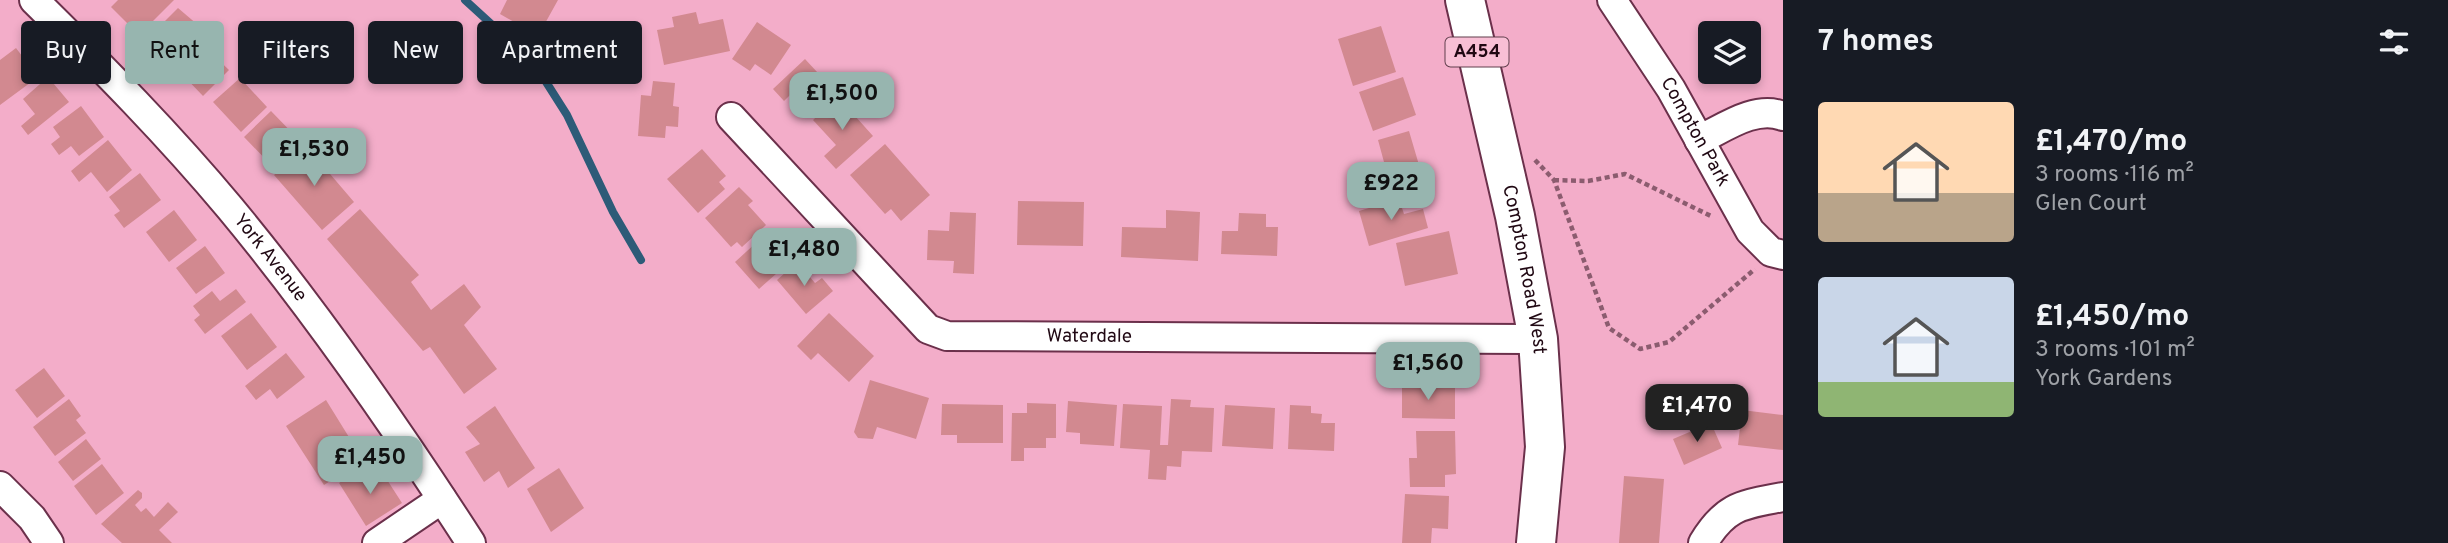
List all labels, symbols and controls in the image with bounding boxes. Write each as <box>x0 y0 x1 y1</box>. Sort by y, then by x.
chip: Buy <box>21 21 111 84</box>
chip: Rent <box>125 21 224 84</box>
chip: Filters <box>238 21 354 84</box>
chip: New <box>368 21 463 84</box>
chip: Apartment <box>477 21 642 84</box>
map controls <box>1698 21 1761 84</box>
button: layers <box>1698 21 1761 84</box>
icon: filters <box>2375 23 2413 61</box>
text: 7 homes <box>1818 24 1934 61</box>
road number: A454 <box>1446 38 1508 66</box>
pin: £1,500 <box>785 72 899 132</box>
street label: Compton Park <box>1655 73 1735 191</box>
text: £1,500 <box>805 80 879 109</box>
text: £1,470/mo <box>2035 124 2187 161</box>
pin: £1,530 <box>257 128 371 188</box>
icon: home <box>1874 130 1958 214</box>
text: £1,530 <box>278 136 350 165</box>
text: 3 rooms · 116 m² <box>2035 161 2194 190</box>
pin: £922 <box>1350 162 1432 222</box>
text: £922 <box>1363 170 1419 199</box>
street label: Compton Road West <box>1496 182 1551 355</box>
text: Glen Court <box>2035 190 2147 219</box>
street label: York Avenue <box>228 209 312 307</box>
pin: £1,480 <box>747 229 861 288</box>
text: £1,480 <box>767 236 841 265</box>
text: £1,450/mo <box>2035 299 2189 336</box>
icon: home <box>1874 305 1958 389</box>
street label: Waterdale <box>1047 325 1132 349</box>
text: 3 rooms · 101 m² <box>2035 336 2195 365</box>
pin: £1,560 <box>1371 342 1485 402</box>
text: £1,560 <box>1392 350 1464 379</box>
text: York Gardens <box>2035 365 2173 394</box>
pin: £1,470 <box>1640 384 1754 444</box>
text: £1,470 <box>1661 392 1733 421</box>
pin: £1,450 <box>313 436 427 496</box>
text: £1,450 <box>334 444 406 473</box>

